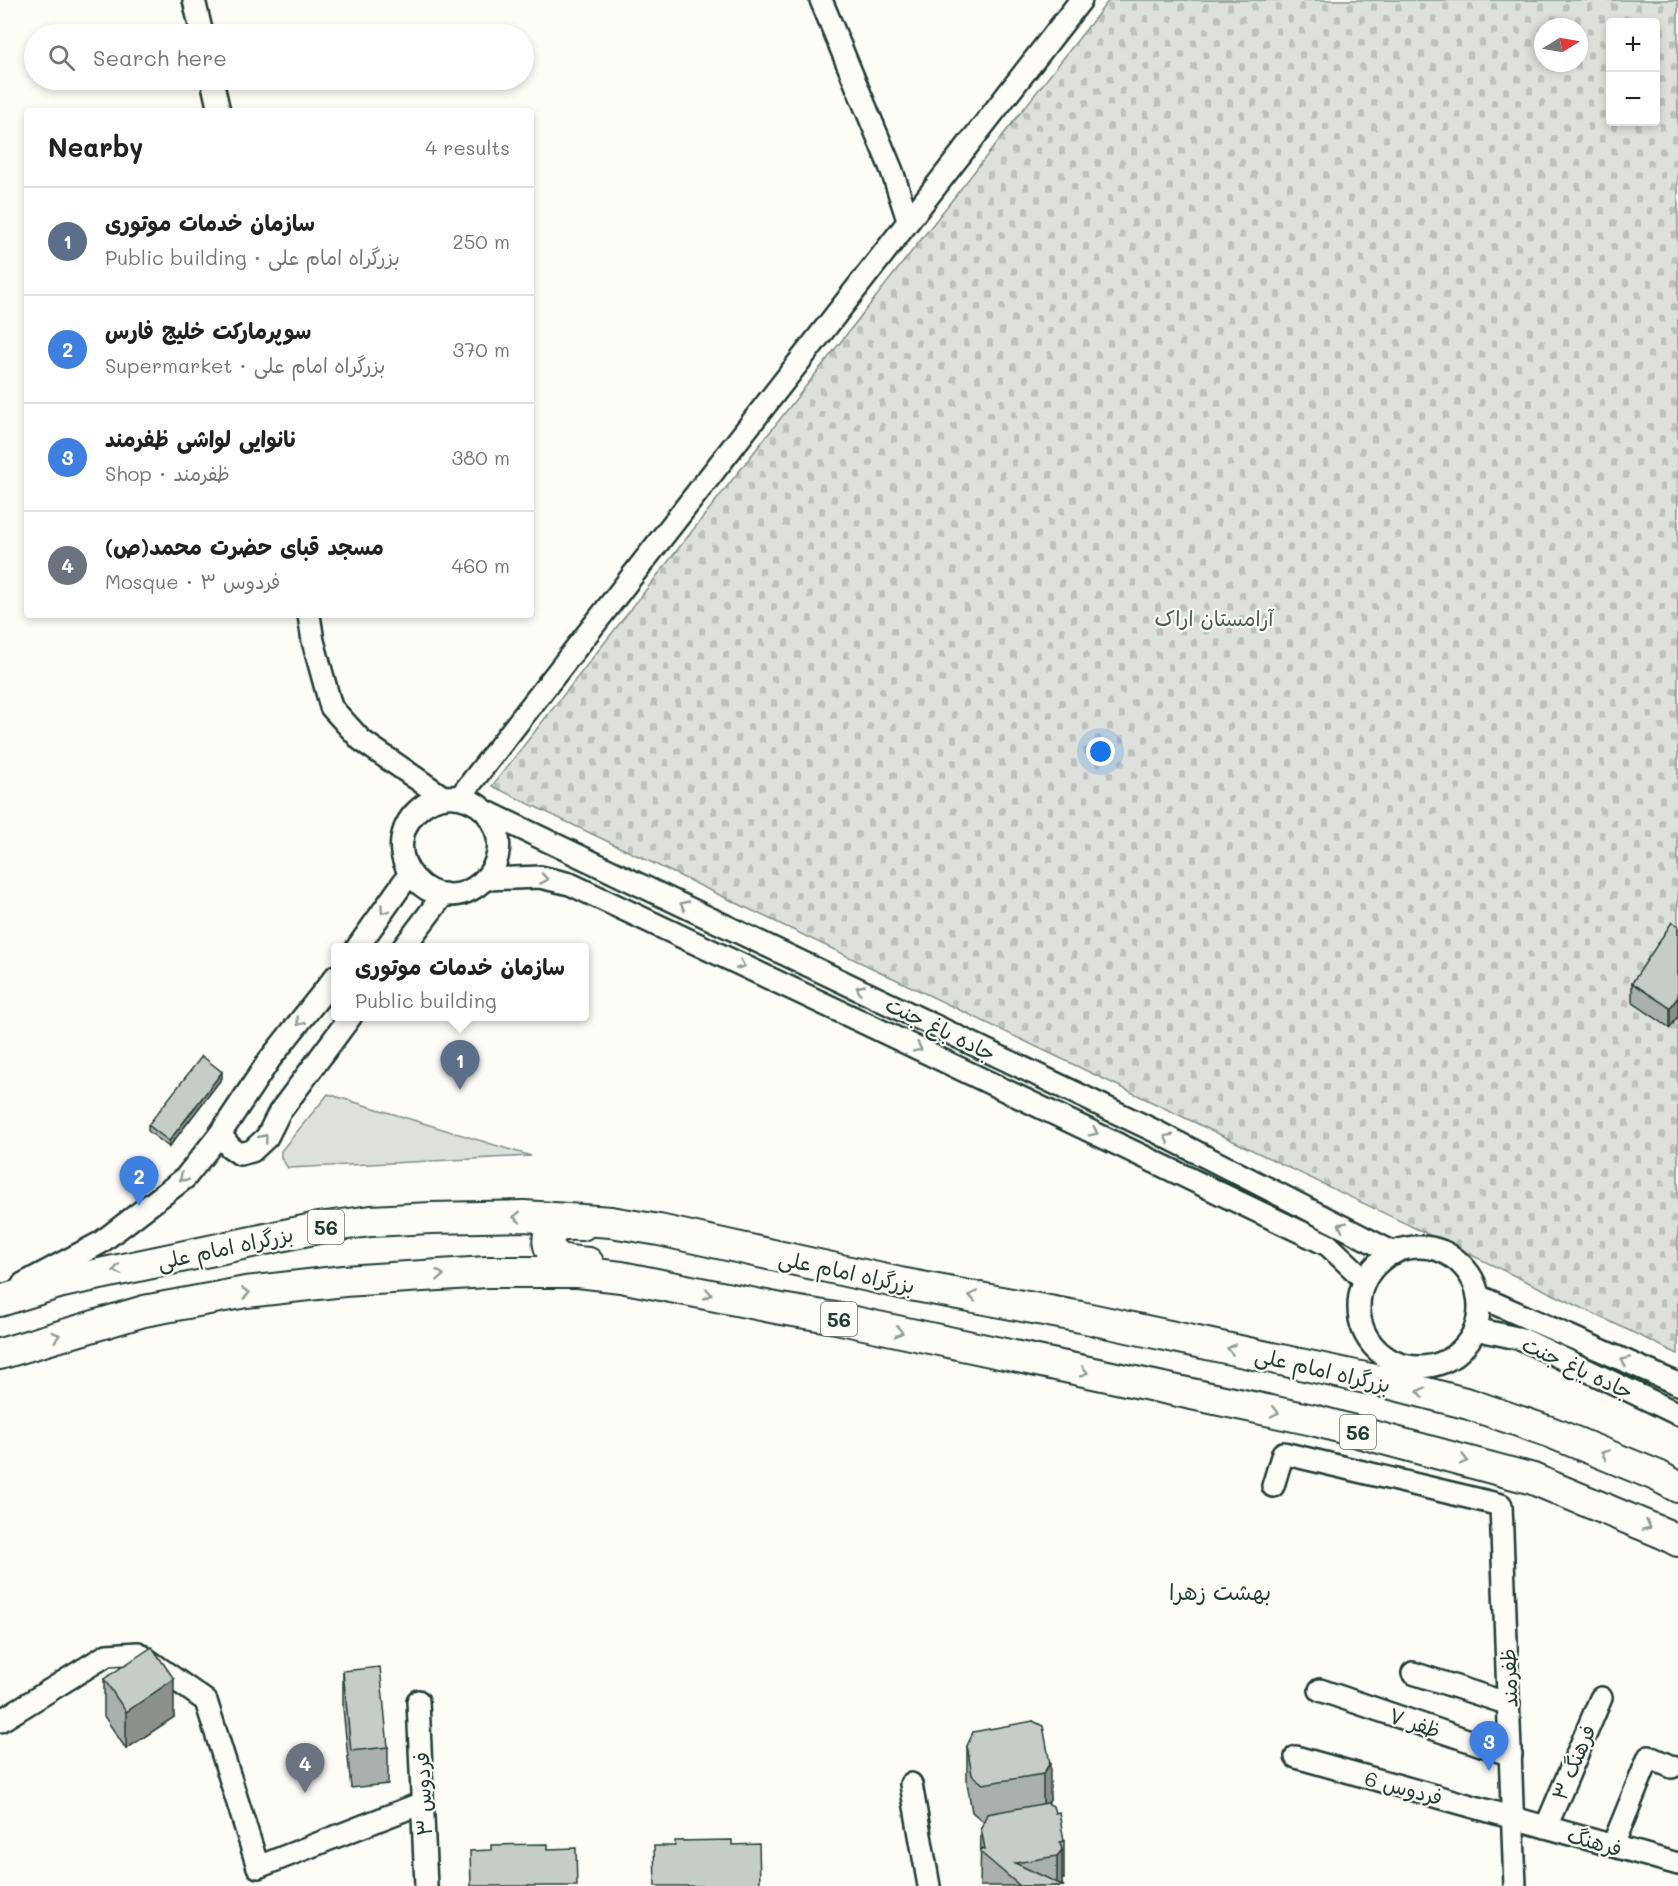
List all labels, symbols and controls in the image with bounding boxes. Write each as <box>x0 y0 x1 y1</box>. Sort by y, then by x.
north arrow <box>1534 18 1588 72</box>
map controls <box>1606 18 1660 126</box>
button: + <box>1606 18 1660 72</box>
search box <box>24 24 534 90</box>
icon: search <box>45 41 78 74</box>
text: Search here <box>93 43 227 72</box>
button: − <box>1606 72 1660 126</box>
text: Nearby <box>48 130 143 164</box>
text: 4 results <box>425 134 510 160</box>
text: سازمان خدمات موتوری <box>105 208 315 237</box>
text: 1 <box>63 228 72 254</box>
text: 250 m <box>453 228 510 254</box>
text: Public building · بزرگراه امام علی <box>105 244 400 270</box>
text: سوپرمارکت خلیج فارس <box>105 316 311 345</box>
text: 2 <box>62 336 73 362</box>
text: 370 m <box>452 336 510 362</box>
text: Supermarket · بزرگراه امام علی <box>105 352 385 378</box>
text: نانوایی لواشی ظفرمند <box>105 424 298 453</box>
text: 3 <box>62 444 74 470</box>
text: 380 m <box>452 444 510 470</box>
text: Shop · ظفرمند <box>105 460 230 486</box>
text: مسجد قبای حضرت محمد‌(ص) <box>105 532 384 561</box>
text: 4 <box>61 552 74 578</box>
text: 460 m <box>452 552 510 578</box>
text: Mosque · فردوس ۳ <box>105 568 280 594</box>
park label: آرامستان اراک <box>1155 604 1274 631</box>
your location <box>1086 737 1115 766</box>
one-way arrow <box>539 872 549 885</box>
one-way arrow <box>679 901 690 913</box>
one-way arrow <box>380 904 391 915</box>
popup <box>331 943 589 1021</box>
text: سازمان خدمات موتوری <box>355 952 565 981</box>
one-way arrow <box>735 957 746 969</box>
one-way arrow <box>855 984 866 996</box>
text: Public building <box>355 987 497 1013</box>
street label: جاده باغ جنت <box>880 990 1001 1069</box>
one-way arrow <box>296 1015 307 1026</box>
pin: 1 <box>440 1040 480 1090</box>
one-way arrow <box>911 1041 922 1052</box>
one-way arrow <box>1087 1125 1098 1137</box>
one-way arrow <box>1163 1133 1174 1145</box>
one-way arrow <box>257 1134 268 1145</box>
pin: 2 <box>120 1156 158 1206</box>
one-way arrow <box>179 1171 189 1182</box>
road number: 56 <box>308 1210 344 1244</box>
one-way arrow <box>513 1210 522 1223</box>
street label: بزرگراه امام علی <box>155 1219 296 1278</box>
one-way arrow <box>1337 1222 1348 1233</box>
street label: بزرگراه امام علی <box>776 1243 917 1302</box>
one-way arrow <box>112 1262 122 1275</box>
one-way arrow <box>435 1268 444 1281</box>
one-way arrow <box>241 1287 250 1299</box>
one-way arrow <box>703 1287 713 1300</box>
one-way arrow <box>968 1291 977 1303</box>
road number: 56 <box>821 1302 857 1336</box>
one-way arrow <box>894 1325 904 1338</box>
street label: جاده باغ جنت <box>1517 1330 1638 1407</box>
one-way arrow <box>50 1331 61 1343</box>
street label: بزرگراه امام علی <box>1252 1340 1393 1402</box>
one-way arrow <box>1226 1343 1236 1356</box>
one-way arrow <box>1620 1356 1631 1368</box>
one-way arrow <box>1079 1365 1089 1378</box>
one-way arrow <box>1416 1386 1426 1399</box>
one-way arrow <box>1269 1405 1279 1418</box>
road number: 56 <box>1340 1415 1376 1449</box>
one-way arrow <box>1601 1449 1612 1461</box>
one-way arrow <box>1458 1453 1468 1465</box>
one-way arrow <box>1640 1519 1651 1531</box>
district label: بهشت زهرا <box>1169 1577 1271 1606</box>
street label: ظفرمند <box>1493 1648 1523 1708</box>
street label: ظفر ۷ <box>1386 1701 1444 1743</box>
street label: فرهنگ ۳ <box>1545 1720 1601 1804</box>
pin: 3 <box>1470 1722 1508 1771</box>
pin: 4 <box>286 1744 324 1793</box>
street label: فردوس ۳ <box>407 1751 437 1837</box>
street label: فردوس 6 <box>1362 1764 1446 1810</box>
street label: فرهنگ <box>1564 1820 1626 1862</box>

